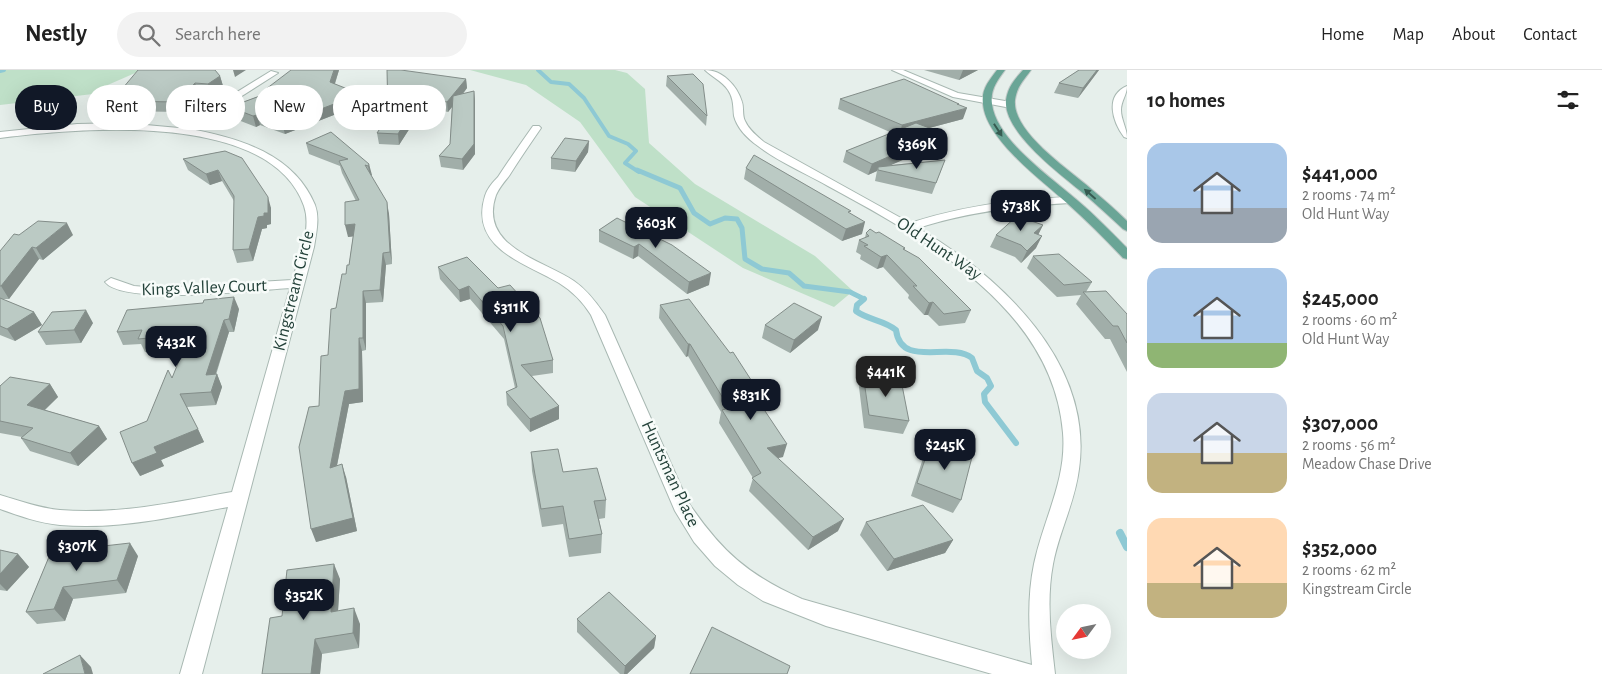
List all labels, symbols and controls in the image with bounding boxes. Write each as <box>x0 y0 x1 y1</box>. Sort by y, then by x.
search box <box>117 12 467 57</box>
icon: search <box>135 21 163 49</box>
text: Nestly <box>25 22 87 46</box>
text: Search here <box>175 25 261 44</box>
text: Home <box>1321 26 1364 44</box>
text: Map <box>1392 26 1424 44</box>
text: About <box>1452 26 1495 44</box>
text: Contact <box>1523 26 1577 44</box>
chip: Buy <box>15 85 77 130</box>
chip: Rent <box>87 85 156 130</box>
chip: Filters <box>166 85 245 130</box>
chip: New <box>255 85 323 130</box>
chip: Apartment <box>333 85 446 130</box>
icon: filters <box>1554 86 1582 114</box>
text: 10 homes <box>1147 90 1225 111</box>
one-way arrow <box>993 123 1003 136</box>
pin: $369K <box>882 128 952 170</box>
text: $369K <box>898 136 936 152</box>
icon: home <box>1187 163 1247 223</box>
text: $441,000 <box>1302 163 1378 184</box>
text: 2 rooms · 74 m² <box>1302 187 1396 203</box>
one-way arrow <box>1084 189 1097 200</box>
pin: $738K <box>986 190 1056 232</box>
text: $738K <box>1002 198 1040 214</box>
pin: $603K <box>621 206 691 249</box>
text: Old Hunt Way <box>1302 206 1389 222</box>
street label: Old Hunt Way <box>893 214 985 284</box>
text: $603K <box>636 215 676 231</box>
street label: Kingstream Circle <box>270 229 318 353</box>
street label: Kings Valley Court <box>141 277 267 299</box>
icon: home <box>1187 288 1247 348</box>
text: $245,000 <box>1302 288 1379 309</box>
pin: $311K <box>476 290 546 333</box>
text: $311K <box>494 299 528 315</box>
text: 2 rooms · 60 m² <box>1302 312 1397 328</box>
pin: $432K <box>141 326 211 368</box>
text: Old Hunt Way <box>1302 331 1389 347</box>
text: $432K <box>156 334 196 350</box>
pin: $441K <box>851 356 921 398</box>
text: $441K <box>867 364 905 380</box>
pin: $831K <box>716 378 786 421</box>
text: $831K <box>732 387 770 403</box>
icon: home <box>1187 413 1247 473</box>
text: $307,000 <box>1302 413 1378 434</box>
street label: Huntsman Place <box>638 418 702 530</box>
pin: $245K <box>910 428 980 471</box>
text: $245K <box>925 437 965 453</box>
text: 2 rooms · 56 m² <box>1302 437 1396 453</box>
text: Meadow Chase Drive <box>1302 456 1432 472</box>
pin: $307K <box>42 530 112 572</box>
text: $307K <box>58 538 96 554</box>
icon: home <box>1187 538 1247 598</box>
text: $352,000 <box>1302 538 1377 559</box>
text: 2 rooms · 62 m² <box>1302 562 1396 578</box>
pin: $352K <box>269 578 339 621</box>
text: Kingstream Circle <box>1302 581 1412 597</box>
text: $352K <box>285 587 323 603</box>
north arrow <box>1056 604 1111 659</box>
map controls <box>1056 604 1111 659</box>

